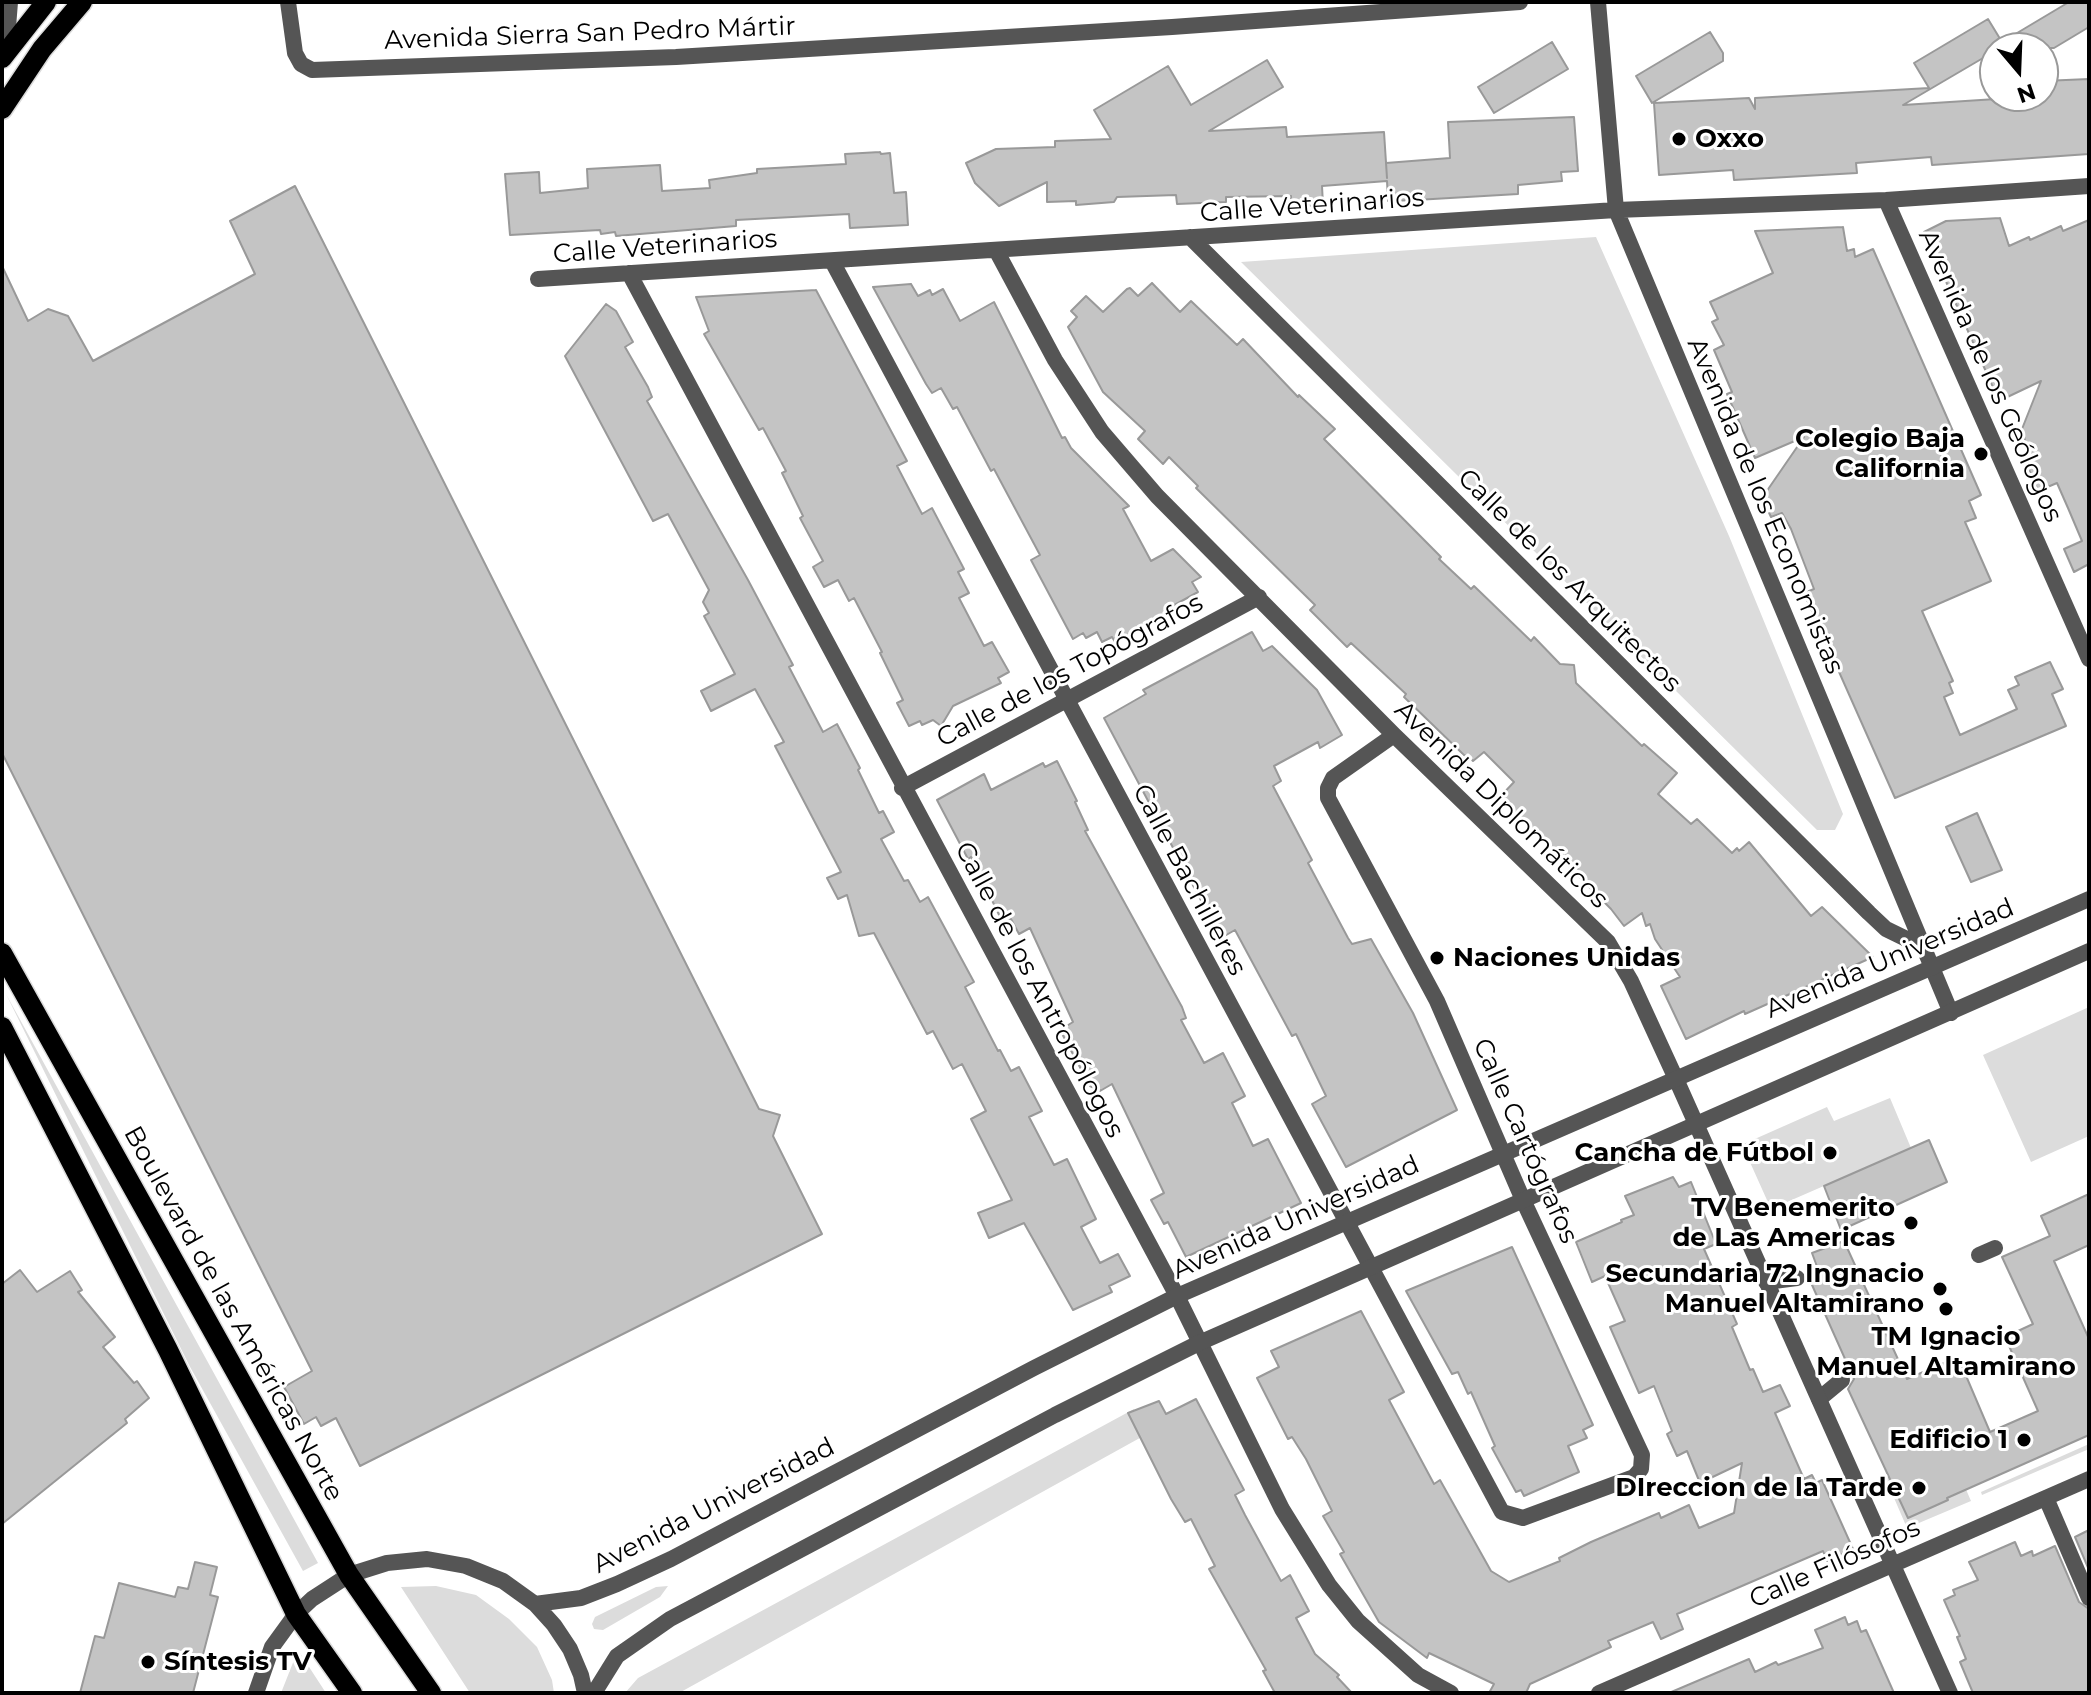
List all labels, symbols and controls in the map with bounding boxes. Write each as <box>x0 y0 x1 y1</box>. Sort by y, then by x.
street label: Avenida Sierra San Pedro Mártir <box>384 11 796 57</box>
north arrow <box>1979 32 2059 112</box>
text: N <box>2014 78 2039 109</box>
place label: Oxxo <box>1695 123 1764 155</box>
marker: Oxxo <box>1670 130 1688 148</box>
street label: Calle Veterinarios <box>1199 183 1425 229</box>
street label: Calle Veterinarios <box>552 224 778 270</box>
street label: Avenida de los Geólogos <box>1911 225 2069 527</box>
street label: Avenida de los Economistas <box>1680 333 1850 679</box>
place label: Colegio Baja California <box>1795 423 1965 484</box>
marker: Colegio Baja California <box>1972 445 1990 463</box>
street label: Calle de los Arquitectos <box>1451 463 1687 699</box>
street label: Calle de los Topógrafos <box>932 588 1208 754</box>
street label: Avenida Diplomáticos <box>1388 695 1614 915</box>
street label: Calle Bachilleres <box>1125 779 1253 981</box>
street label: Calle de los Antropólogos <box>948 837 1130 1143</box>
street label: Avenida Universidad <box>1761 892 2019 1026</box>
place label: Naciones Unidas <box>1453 942 1680 974</box>
marker: Naciones Unidas <box>1428 949 1446 967</box>
street label: Calle Cartógrafos <box>1466 1034 1584 1248</box>
street label: Boulevard de las Américas Norte <box>117 1121 349 1507</box>
place label: Cancha de Fútbol <box>1575 1137 1814 1169</box>
marker: Cancha de Fútbol <box>1821 1144 1839 1162</box>
street label: Avenida Universidad <box>1168 1149 1424 1287</box>
place label: TV Benemerito de Las Americas <box>1672 1192 1895 1254</box>
marker: TV Benemerito de Las Americas <box>1902 1214 1920 1232</box>
place label: Secundaria 72 Ingnacio Manuel Altamirano <box>1605 1258 1924 1320</box>
marker: Secundaria 72 Ingnacio Manuel Altamirano <box>1931 1280 1949 1298</box>
marker: TM Ignacio Manuel Altamirano <box>1937 1300 1955 1318</box>
place label: TM Ignacio Manuel Altamirano <box>1816 1321 2076 1382</box>
place label: Edificio 1 <box>1889 1424 2008 1456</box>
marker: Edificio 1 <box>2015 1431 2033 1449</box>
street label: Avenida Universidad <box>588 1432 840 1580</box>
place label: DIreccion de la Tarde <box>1615 1472 1903 1504</box>
marker: DIreccion de la Tarde <box>1910 1479 1928 1497</box>
street label: Calle Filósofos <box>1745 1512 1925 1616</box>
place label: Síntesis TV <box>164 1646 312 1678</box>
marker: Síntesis TV <box>139 1653 157 1671</box>

